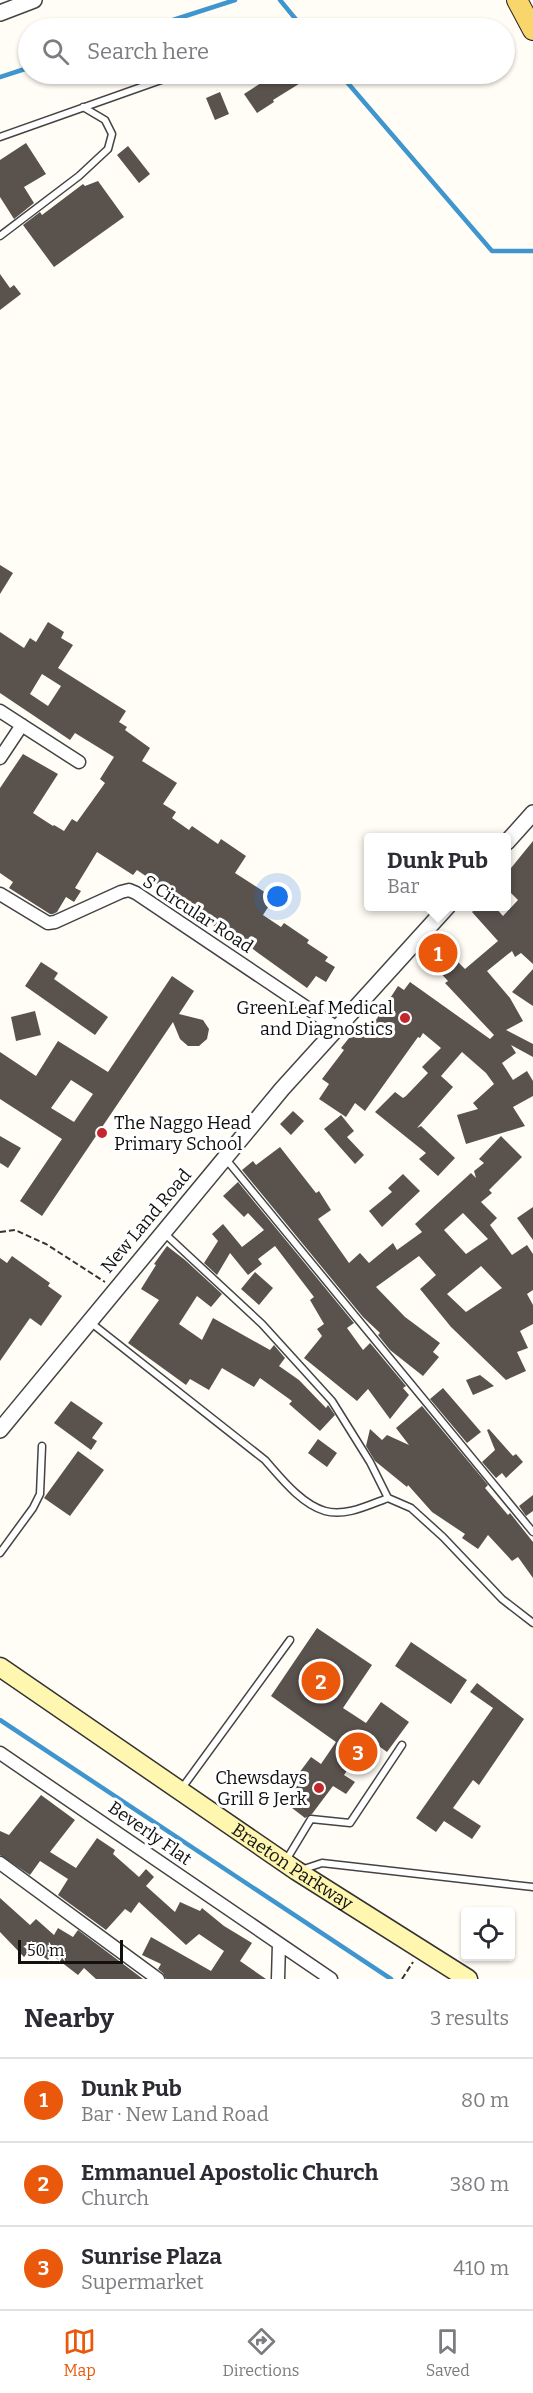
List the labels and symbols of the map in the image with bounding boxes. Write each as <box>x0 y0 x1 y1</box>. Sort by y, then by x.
street label: S Circular Road <box>139 870 258 958</box>
your location <box>263 882 292 911</box>
pin: 1 <box>418 930 458 976</box>
place label: GreenLeaf Medical and Diagnostics <box>236 997 393 1040</box>
marker: GreenLeaf Medical and Diagnostics <box>398 1011 412 1025</box>
place label: The Naggo Head Primary School <box>114 1112 251 1155</box>
marker: The Naggo Head Primary School <box>95 1126 109 1140</box>
street label: New Land Road <box>96 1164 196 1277</box>
pin: 2 <box>302 1658 340 1704</box>
pin: 3 <box>338 1730 378 1774</box>
place label: Chewsdays Grill & Jerk <box>215 1767 308 1810</box>
marker: Chewsdays Grill & Jerk <box>312 1781 326 1795</box>
street label: Beverly Flat <box>104 1796 196 1870</box>
street label: Braeton Parkway <box>228 1819 357 1915</box>
scale bar <box>18 1937 123 1964</box>

